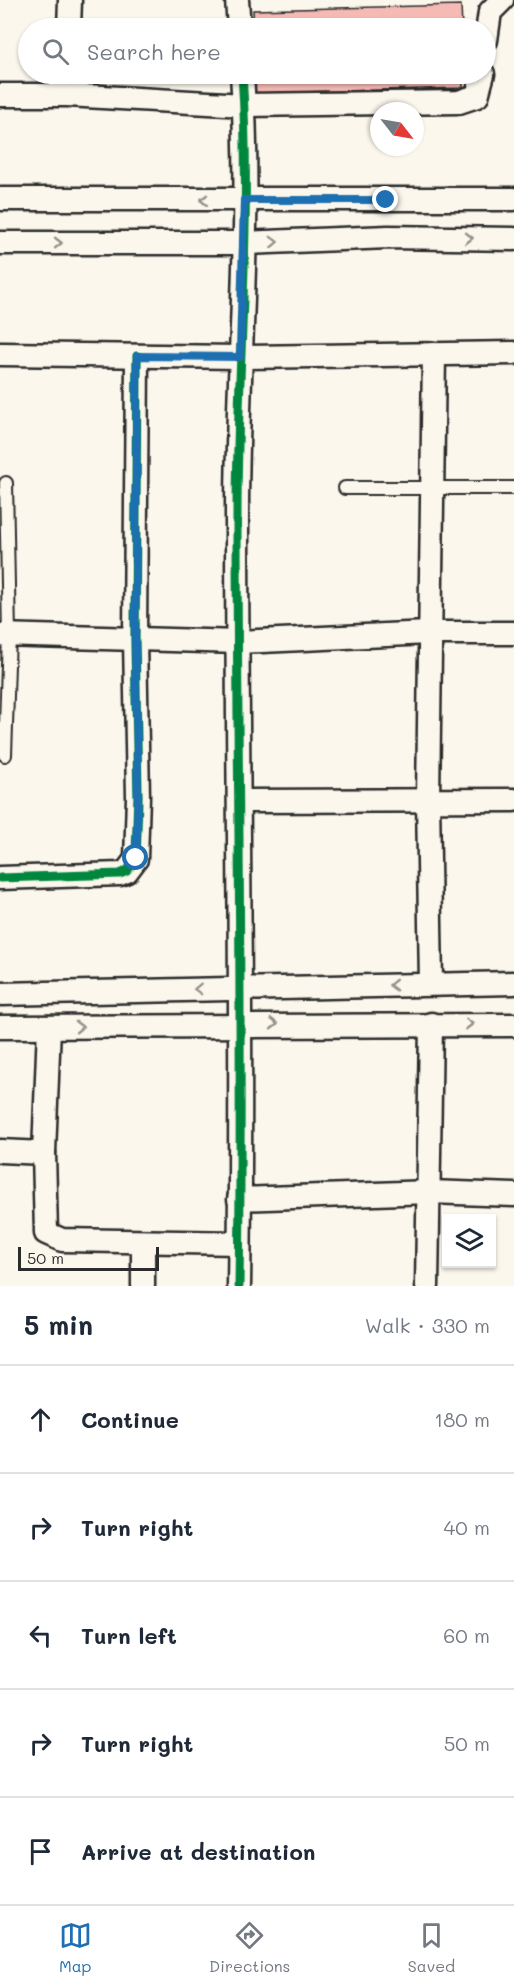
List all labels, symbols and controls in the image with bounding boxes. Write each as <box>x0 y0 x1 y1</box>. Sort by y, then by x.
search box <box>18 18 496 84</box>
icon: search <box>39 35 72 68</box>
text: Search here <box>87 37 221 66</box>
north arrow <box>370 102 424 156</box>
route end <box>372 186 398 212</box>
one-way arrow <box>199 194 208 206</box>
one-way arrow <box>465 232 474 244</box>
one-way arrow <box>270 236 279 248</box>
one-way arrow <box>54 237 63 249</box>
route start <box>122 844 148 870</box>
one-way arrow <box>388 979 397 991</box>
one-way arrow <box>193 983 202 995</box>
one-way arrow <box>270 1018 279 1030</box>
one-way arrow <box>465 1018 474 1030</box>
one-way arrow <box>75 1021 84 1033</box>
map controls <box>442 1214 496 1268</box>
button: layers <box>442 1214 496 1268</box>
scale bar <box>18 1244 159 1272</box>
text: 50 m <box>27 1247 64 1268</box>
text: 5 min <box>24 1308 93 1342</box>
text: Walk · 330 m <box>365 1312 490 1338</box>
icon: ahead <box>24 1403 57 1436</box>
text: Continue <box>81 1405 179 1434</box>
text: 180 m <box>434 1406 490 1432</box>
icon: right <box>24 1511 57 1544</box>
text: Turn right <box>81 1513 193 1542</box>
text: 40 m <box>444 1514 490 1540</box>
icon: left <box>24 1619 57 1652</box>
text: Turn left <box>81 1621 177 1650</box>
text: 60 m <box>443 1622 490 1648</box>
icon: right <box>24 1727 57 1760</box>
text: Turn right <box>81 1729 193 1758</box>
text: 50 m <box>444 1730 490 1756</box>
icon: arrive <box>24 1835 57 1868</box>
text: Arrive at destination <box>81 1837 316 1866</box>
tab: Map <box>59 1919 92 1976</box>
tab: Directions <box>209 1919 290 1976</box>
tab: Saved <box>408 1919 455 1976</box>

